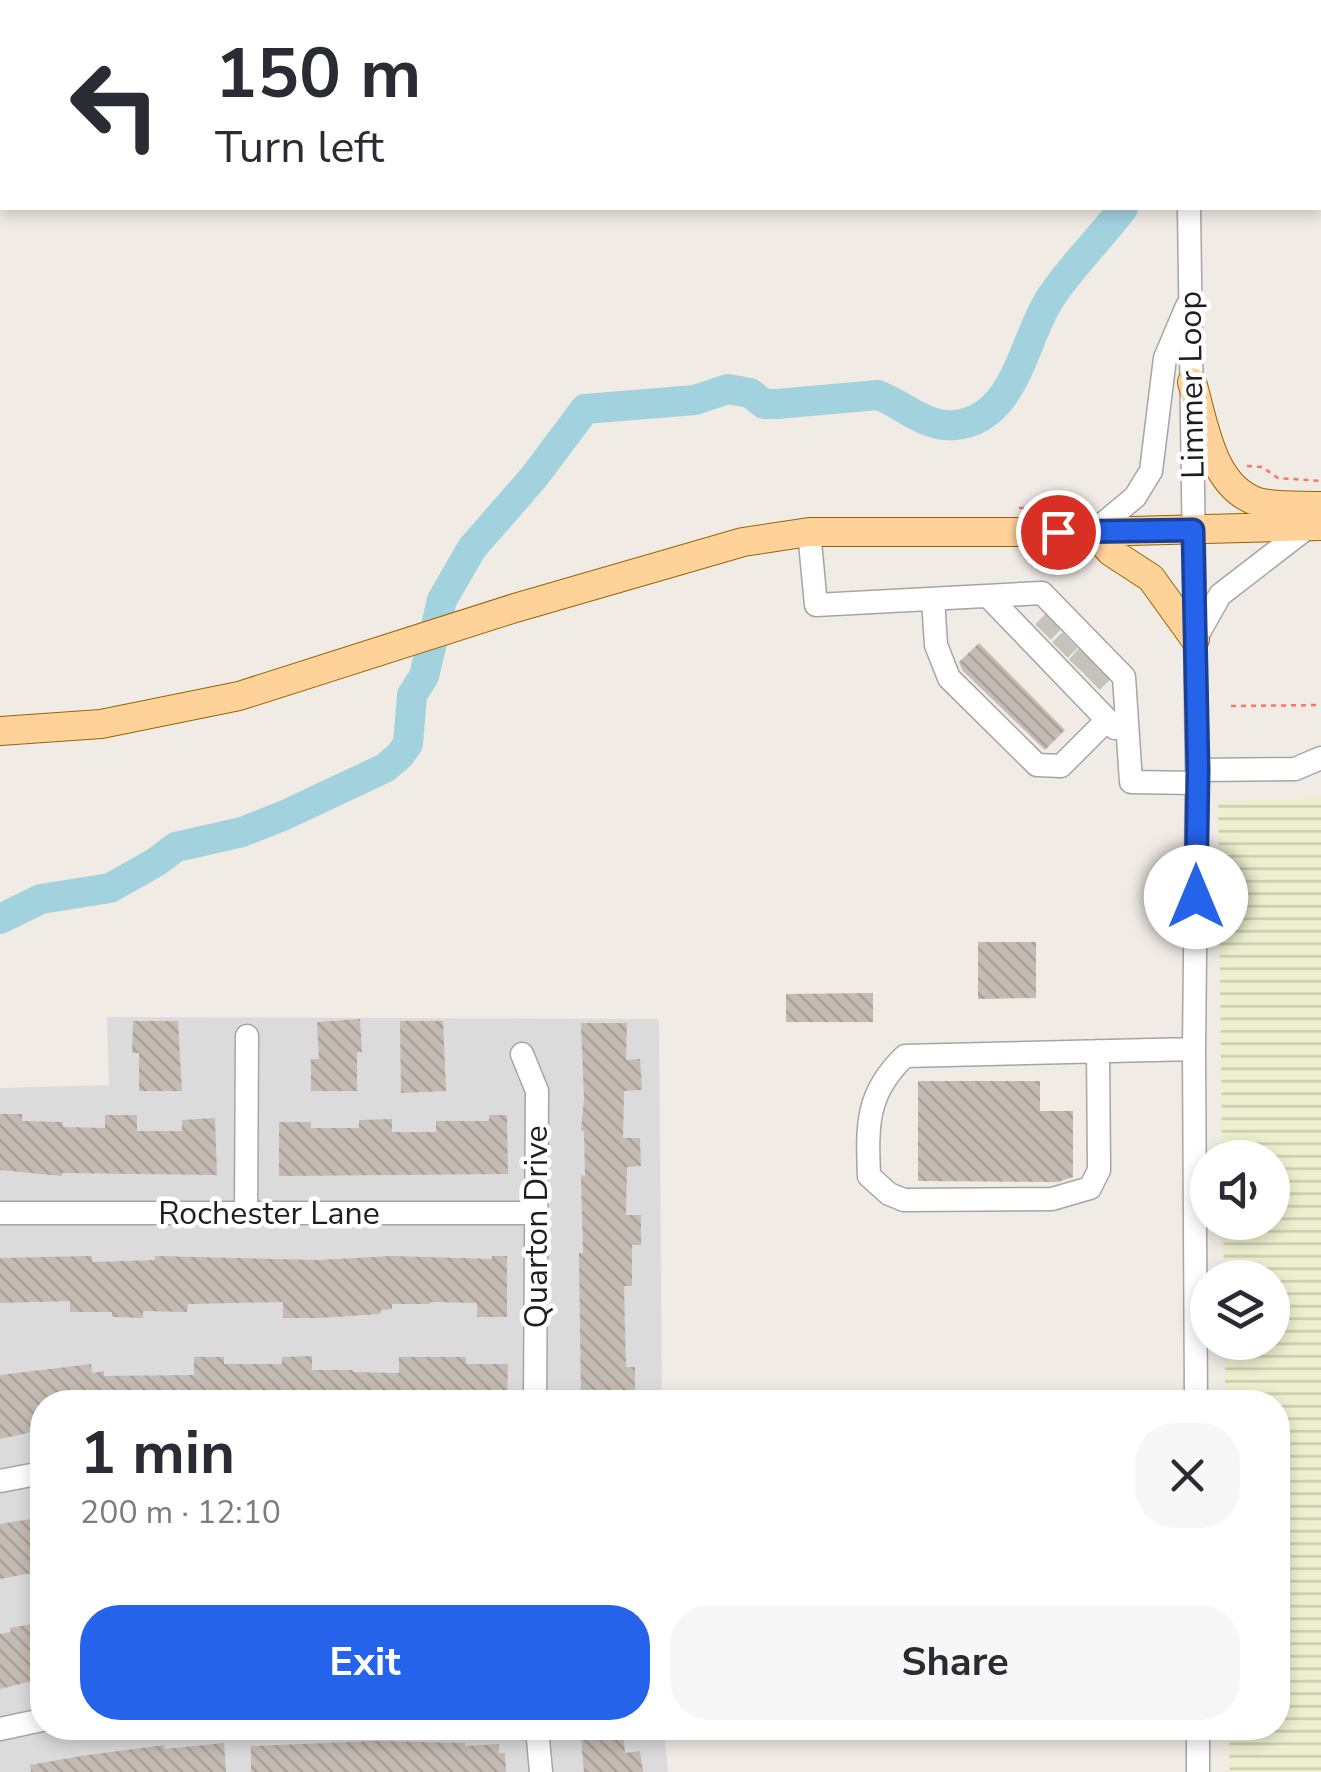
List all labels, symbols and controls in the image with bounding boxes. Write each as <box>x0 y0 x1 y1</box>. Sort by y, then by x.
text: 150 m <box>215 26 421 122</box>
icon: left <box>50 40 180 170</box>
text: Turn left <box>215 117 384 178</box>
street label: Limmer Loop <box>1168 291 1215 479</box>
pin <box>1016 490 1101 575</box>
icon: arrive <box>1031 505 1086 560</box>
position arrow <box>1144 845 1248 949</box>
street label: Quarton Drive <box>515 1126 558 1328</box>
map controls <box>1190 1140 1290 1360</box>
button: sound <box>1190 1140 1290 1240</box>
street label: Rochester Lane <box>158 1192 380 1235</box>
button: layers <box>1190 1260 1290 1360</box>
text: 1 min <box>80 1412 235 1494</box>
button: close <box>1135 1423 1240 1528</box>
text: 200 m · 12:10 <box>80 1491 281 1534</box>
button: Exit <box>80 1605 650 1720</box>
button: Share <box>670 1605 1240 1720</box>

